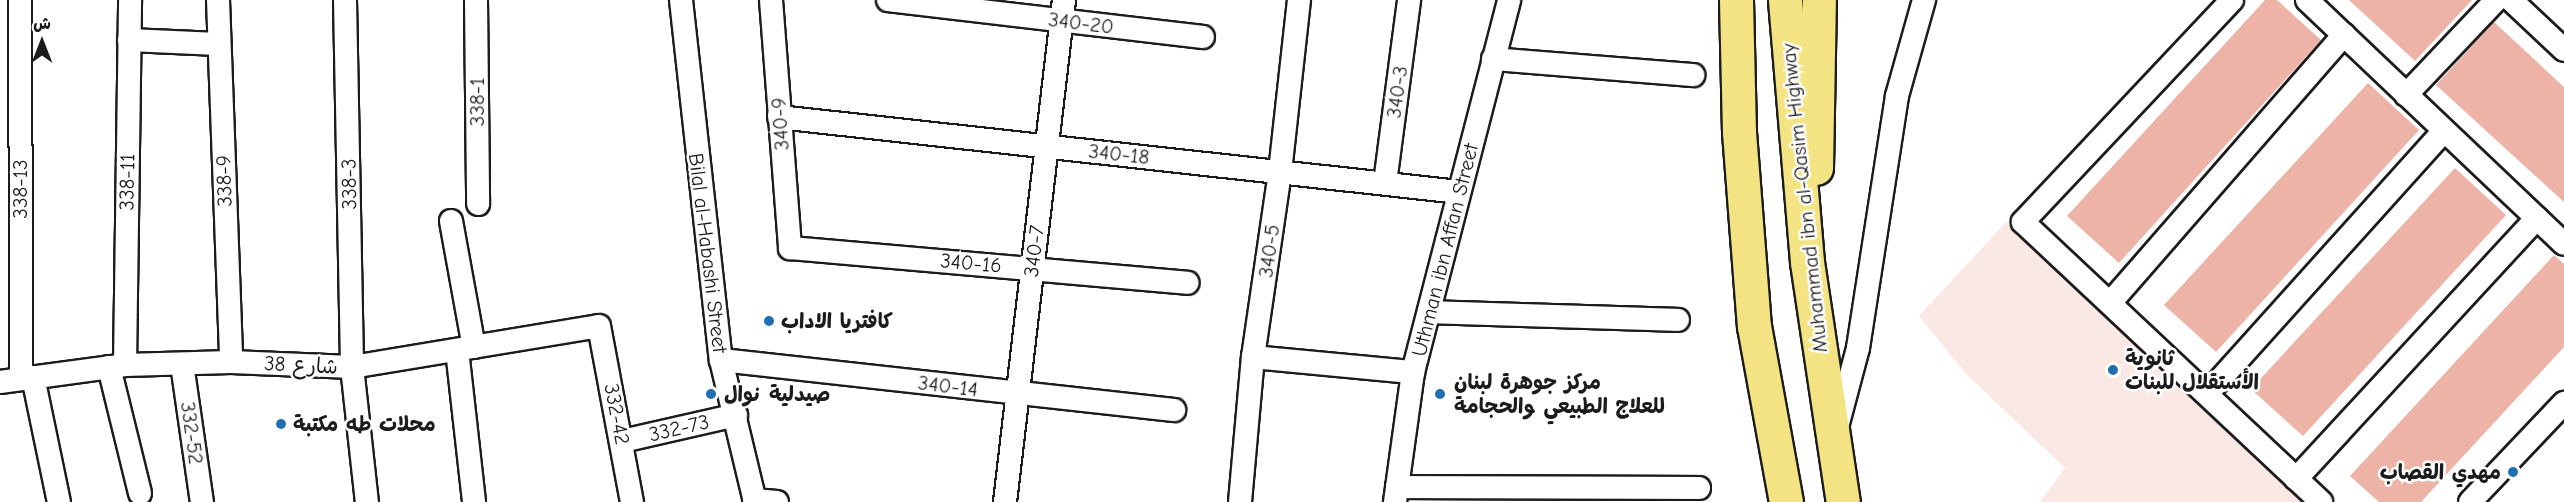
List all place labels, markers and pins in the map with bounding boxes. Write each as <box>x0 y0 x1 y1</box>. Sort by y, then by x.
place label: كافتريا الاداب <box>781 308 893 334</box>
marker: كافتريا الاداب <box>762 314 776 328</box>
place label: ثانوية الأستقلال للبنات <box>2125 345 2259 395</box>
marker: ثانوية الأستقلال للبنات <box>2106 363 2120 377</box>
place label: مركز جوهرة لبنان للعلاج الطبيعي والحجامة <box>1454 369 1665 419</box>
place label: صيدلية نوال <box>724 381 830 407</box>
marker: صيدلية نوال <box>702 385 720 403</box>
marker: مركز جوهرة لبنان للعلاج الطبيعي والحجامة <box>1431 385 1449 403</box>
place label: محلات طه مكتبة <box>293 411 436 437</box>
marker: محلات طه مكتبة <box>274 417 288 431</box>
place label: مهدي القصاب <box>2380 459 2501 485</box>
marker: مهدي القصاب <box>2506 465 2520 479</box>

